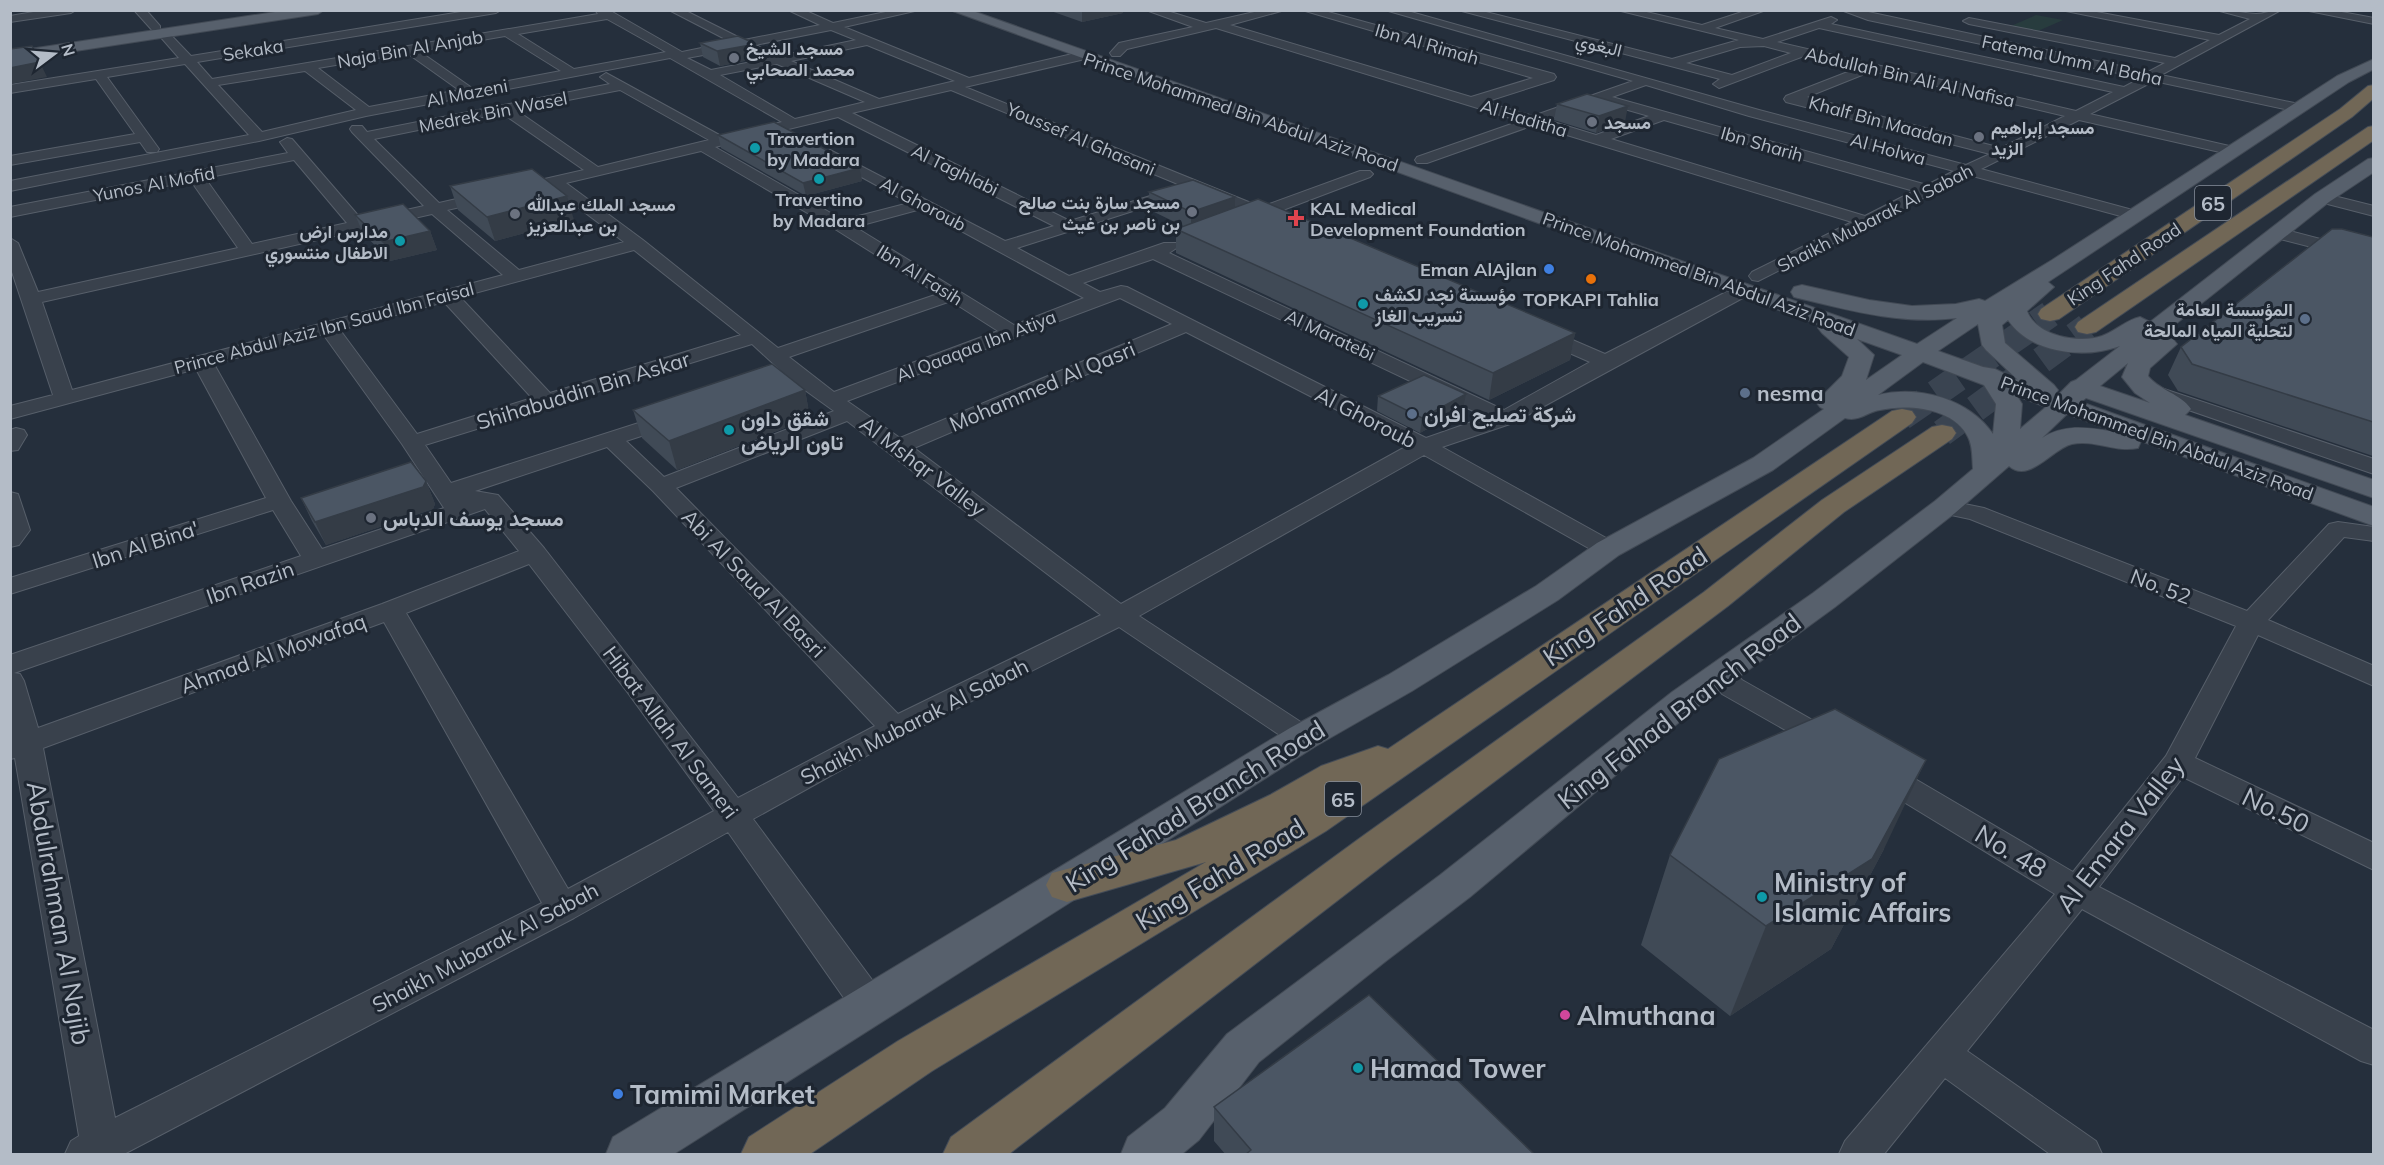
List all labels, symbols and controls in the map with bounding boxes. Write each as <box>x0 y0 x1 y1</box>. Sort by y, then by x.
street label: Ibn Al Rimah <box>1372 18 1482 70</box>
north arrow <box>24 24 84 84</box>
street label: Naja Bin Al Anjab <box>335 25 485 73</box>
street label: البغوي <box>1573 28 1624 66</box>
street label: Fatema Umm Al Baha <box>1980 30 2164 90</box>
street label: Sekaka <box>221 34 285 66</box>
place label: مسجد الشيخ محمد الصحابي <box>746 37 855 85</box>
text: N <box>57 41 80 58</box>
street label: Abdullah Bin Ali Al Nafisa <box>1803 42 2017 112</box>
street label: Prince Mohammed Bin Abdul Aziz Road <box>1081 47 1401 177</box>
marker: مسجد الشيخ محمد الصحابي <box>727 51 741 65</box>
street label: Al Mazeni <box>424 74 510 112</box>
street label: Medrek Bin Wasel <box>417 86 569 138</box>
street label: Khalf Bin Maadan <box>1806 91 1956 151</box>
street label: Al Haditha <box>1478 94 1570 142</box>
street label: Youssef Al Ghasani <box>1002 97 1159 181</box>
place label: مسجد <box>1604 111 1651 134</box>
marker: مسجد <box>1585 115 1599 129</box>
place label: مسجد إبراهيم الزيد <box>1991 116 2095 160</box>
street label: Ibn Sharih <box>1718 121 1806 167</box>
place label: Travertion by Madara <box>767 127 860 171</box>
street label: Al Holwa <box>1848 128 1928 170</box>
marker: مسجد إبراهيم الزيد <box>1972 130 1986 144</box>
street label: Al Taghlabi <box>908 139 1002 201</box>
marker: Travertion by Madara <box>748 141 762 155</box>
street label: Shaikh Mubarak Al Sabah <box>1773 159 1977 277</box>
street label: Yunos Al Mofid <box>90 161 217 207</box>
marker: Travertino by Madara <box>812 172 826 186</box>
street label: Al Ghoroub <box>876 172 970 236</box>
road number: 65 <box>2195 186 2231 220</box>
place label: Travertino by Madara <box>773 188 865 232</box>
place label: مسجد سارة بنت صالح بن ناصر بن غيث <box>1018 191 1180 235</box>
place label: مسجد الملك عبدالله بن عبدالعزيز <box>526 193 676 237</box>
place label: KAL Medical Development Foundation <box>1310 197 1526 241</box>
marker: مسجد سارة بنت صالح بن ناصر بن غيث <box>1185 205 1199 219</box>
marker: مسجد الملك عبدالله بن عبدالعزيز <box>508 207 522 221</box>
street label: Prince Mohammed Bin Abdul Aziz Road <box>1540 207 1858 341</box>
marker: KAL Medical Development Foundation <box>1287 209 1305 227</box>
street label: King Fahd Road <box>2063 217 2185 311</box>
place label: مدارس ارض الاطفال منتسوري <box>265 220 388 268</box>
marker: مدارس ارض الاطفال منتسوري <box>393 234 407 248</box>
street label: Ibn Al Fasih <box>873 239 967 311</box>
place label: Eman AlAjlan <box>1420 258 1537 281</box>
marker: Eman AlAjlan <box>1542 262 1556 276</box>
marker: TOPKAPI Tahlia <box>1584 272 1598 286</box>
street label: Prince Abdul Aziz Ibn Saud Ibn Faisal <box>172 277 476 379</box>
place label: مؤسسة نجد لكشف تسريب الغاز <box>1374 283 1516 327</box>
place label: TOPKAPI Tahlia <box>1523 288 1659 311</box>
marker: مؤسسة نجد لكشف تسريب الغاز <box>1356 297 1370 311</box>
place label: المؤسسة العامة لتحلية المياه المالحة <box>2144 298 2293 342</box>
street label: Al Maratebi <box>1281 304 1379 366</box>
street label: Al Qaaqaa Ibn Atiya <box>893 305 1059 387</box>
marker: المؤسسة العامة لتحلية المياه المالحة <box>2298 312 2312 326</box>
street label: Mohammed Al Qasri <box>945 335 1139 437</box>
street label: Shihabuddin Bin Askar <box>473 345 693 435</box>
street label: Prince Mohammed Bin Abdul Aziz Road <box>1998 371 2316 505</box>
place label: nesma <box>1757 380 1824 406</box>
street label: Al Ghoroub <box>1311 381 1421 453</box>
marker: nesma <box>1738 386 1752 400</box>
place label: شركة تصليح افران <box>1424 401 1576 429</box>
place label: شقق داون تاون الرياض <box>741 405 843 456</box>
marker: شركة تصليح افران <box>1405 407 1419 421</box>
street label: Al Mshqr Valley <box>855 410 991 522</box>
marker: شقق داون تاون الرياض <box>722 423 736 437</box>
street label: Abi Al Saud Al Basri <box>677 503 831 663</box>
place label: مسجد يوسف الدباس <box>383 505 564 532</box>
marker: مسجد يوسف الدباس <box>364 511 378 525</box>
street label: Ibn Al Bina' <box>88 515 202 573</box>
street label: King Fahd Road <box>1536 539 1714 673</box>
street label: Ibn Razin <box>203 555 297 609</box>
street label: No. 52 <box>2127 563 2195 609</box>
street label: King Fahad Branch Road <box>1551 606 1807 816</box>
street label: Ahmad Al Mowafaq <box>177 607 369 699</box>
street label: Hibat Allah Al Sameri <box>598 641 744 823</box>
street label: Shaikh Mubarak Al Sabah <box>796 652 1032 790</box>
street label: King Fahad Branch Road <box>1059 713 1331 899</box>
street label: Al Emara Valley <box>2049 749 2192 919</box>
street label: Abdulrahman Al Najib <box>20 779 98 1047</box>
street label: No.50 <box>2237 780 2315 840</box>
road number: 65 <box>1325 782 1361 816</box>
street label: King Fahd Road <box>1129 811 1311 937</box>
street label: No. 48 <box>1969 817 2053 885</box>
place label: Ministry of Islamic Affairs <box>1774 866 1951 929</box>
street label: Shaikh Mubarak Al Sabah <box>367 876 603 1018</box>
marker: Ministry of Islamic Affairs <box>1755 890 1769 904</box>
place label: Almuthana <box>1577 999 1716 1032</box>
marker: Almuthana <box>1558 1008 1572 1022</box>
place label: Hamad Tower <box>1370 1052 1546 1085</box>
marker: Hamad Tower <box>1351 1061 1365 1075</box>
place label: Tamimi Market <box>630 1078 815 1111</box>
marker: Tamimi Market <box>611 1087 625 1101</box>

